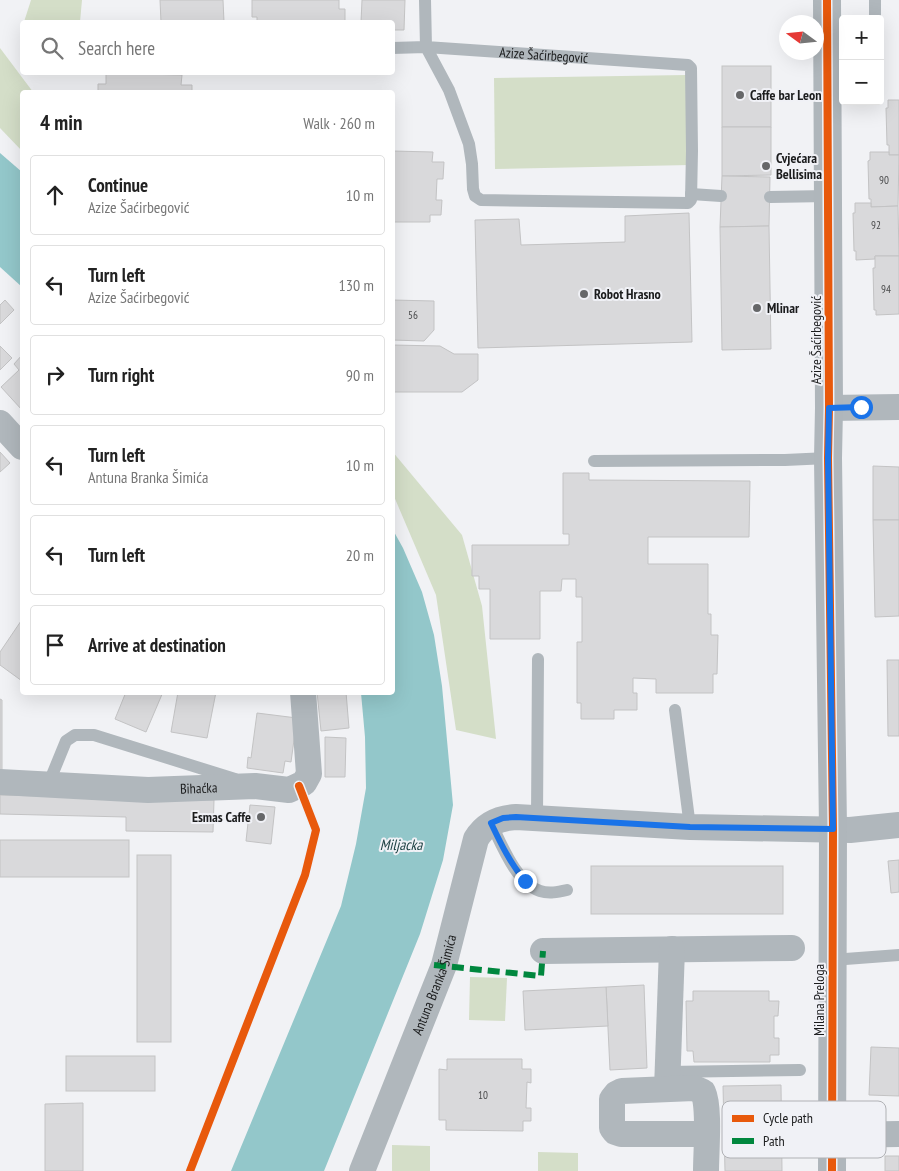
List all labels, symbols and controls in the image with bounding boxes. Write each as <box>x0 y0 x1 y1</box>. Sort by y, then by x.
north arrow <box>779 15 824 60</box>
map controls <box>839 15 884 105</box>
button: + <box>839 15 884 60</box>
search box <box>20 20 395 75</box>
icon: search <box>38 34 66 62</box>
text: Search here <box>78 36 155 60</box>
street label: Azize Šaćirbegović <box>499 43 589 67</box>
button: − <box>839 60 884 105</box>
place label: Caffe bar Leon <box>750 86 821 104</box>
marker: Caffe bar Leon <box>734 89 746 101</box>
text: 4 min <box>40 109 82 136</box>
text: Walk · 260 m <box>303 113 375 133</box>
place label: Cvjećara Bellisima <box>776 149 822 183</box>
marker: Cvjećara Bellisima <box>760 160 772 172</box>
text: Continue <box>88 173 148 197</box>
house number: 90 <box>879 173 889 187</box>
icon: ahead <box>41 181 69 209</box>
text: 10 m <box>346 185 374 205</box>
text: Azize Šaćirbegović <box>88 197 189 217</box>
house number: 92 <box>871 218 881 232</box>
text: Turn left <box>88 263 145 287</box>
icon: left <box>41 271 69 299</box>
text: 130 m <box>339 275 374 295</box>
house number: 94 <box>881 282 891 296</box>
place label: Robot Hrasno <box>594 285 661 303</box>
text: Azize Šaćirbegović <box>88 287 189 307</box>
marker: Robot Hrasno <box>578 288 590 300</box>
street label: Azize Šaćirbegović <box>807 296 825 384</box>
place label: Mlinar <box>767 299 800 317</box>
marker: Mlinar <box>751 302 763 314</box>
house number: 56 <box>408 308 418 322</box>
icon: right <box>41 361 69 389</box>
text: Turn right <box>88 363 154 387</box>
text: 90 m <box>346 365 374 385</box>
route start <box>850 396 873 419</box>
text: Turn left <box>88 443 145 467</box>
icon: left <box>41 451 69 479</box>
text: 10 m <box>346 455 374 475</box>
text: Antuna Branka Šimića <box>88 467 208 487</box>
icon: left <box>41 541 69 569</box>
text: Turn left <box>88 543 145 567</box>
text: 20 m <box>346 545 374 565</box>
icon: arrive <box>41 631 69 659</box>
text: Arrive at destination <box>88 633 226 657</box>
street label: Bihaćka <box>180 778 218 798</box>
place label: Esmas Caffe <box>192 808 251 826</box>
marker: Esmas Caffe <box>255 811 267 823</box>
water label: Miljacka <box>380 835 423 854</box>
route end <box>514 870 537 893</box>
street label: Antuna Branka Šimića <box>408 933 460 1038</box>
street label: Milana Preloga <box>810 964 828 1036</box>
house number: 10 <box>478 1088 488 1102</box>
legend <box>722 1101 886 1158</box>
text: Cycle path <box>763 1109 813 1127</box>
text: Path <box>763 1132 785 1150</box>

